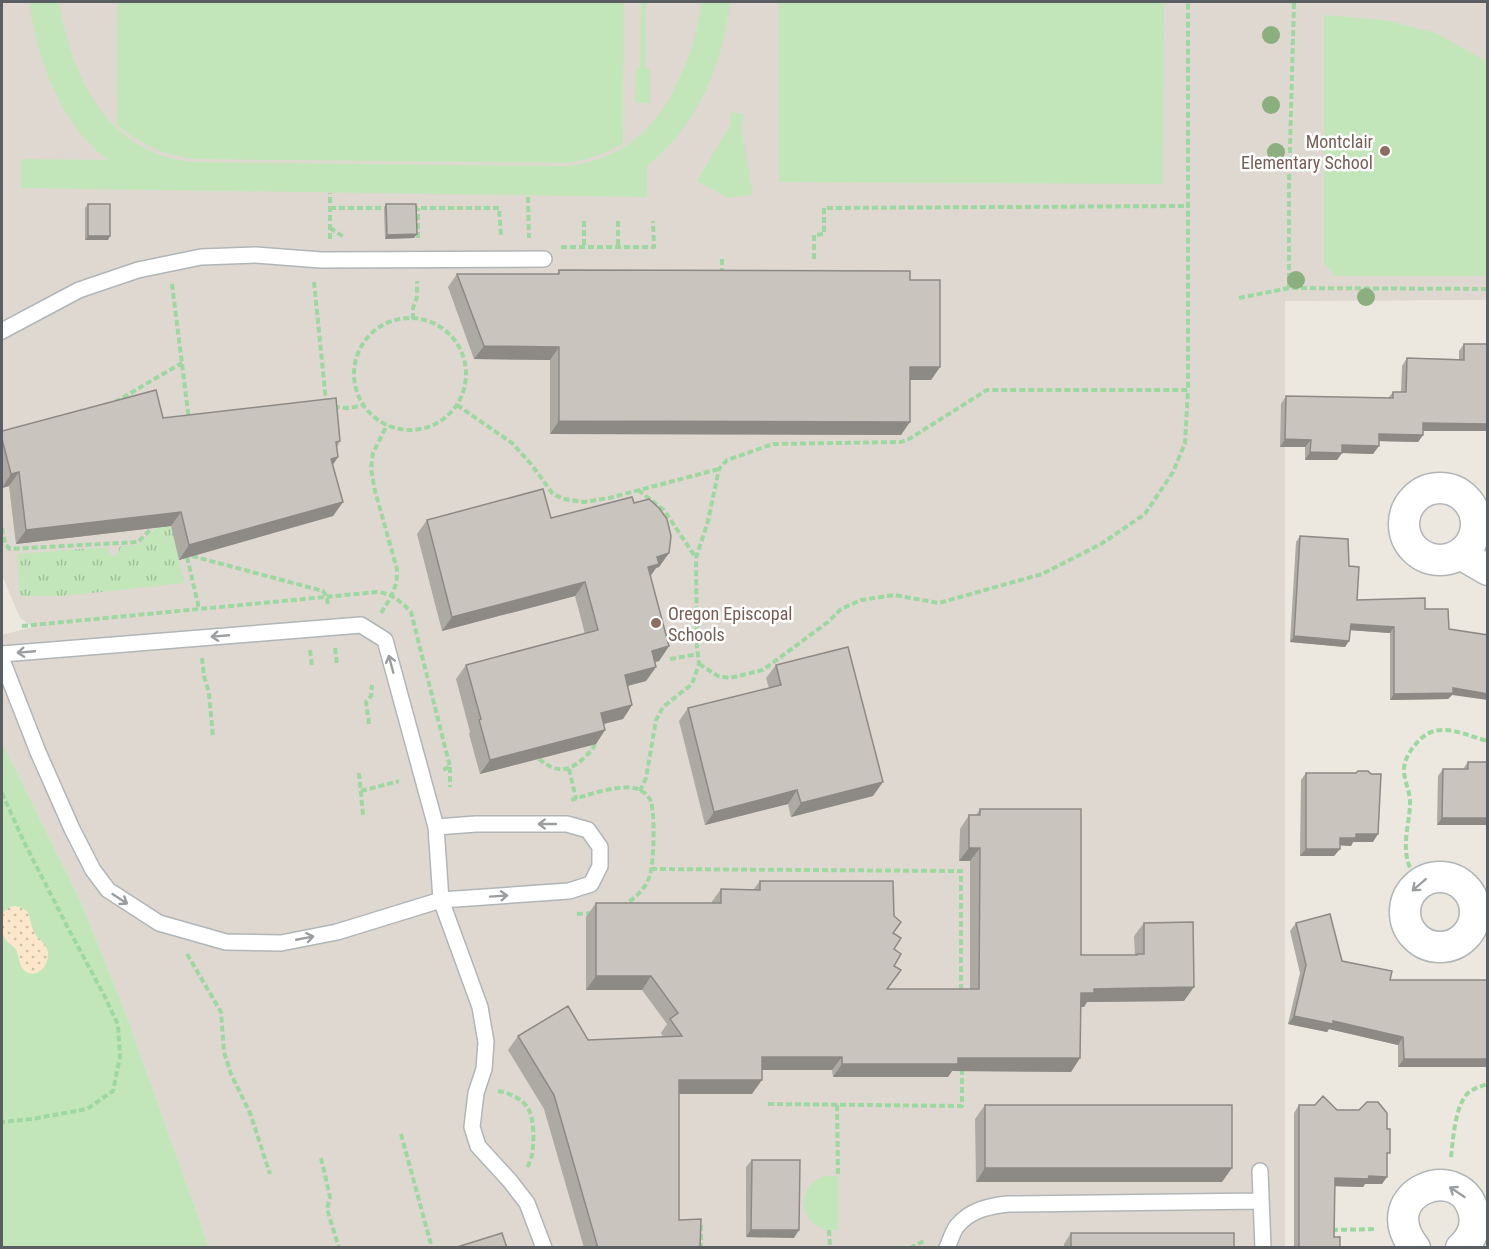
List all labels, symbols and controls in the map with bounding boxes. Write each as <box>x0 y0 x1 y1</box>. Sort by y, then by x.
place label: Montclair Elementary School <box>1241 131 1374 173</box>
marker: Montclair Elementary School <box>1378 144 1392 158</box>
place label: Oregon Episcopal Schools <box>668 603 792 645</box>
marker: Oregon Episcopal Schools <box>649 616 663 630</box>
one-way arrow <box>211 631 231 642</box>
one-way arrow <box>16 647 36 658</box>
one-way arrow <box>385 655 397 674</box>
one-way arrow <box>538 818 558 830</box>
one-way arrow <box>1412 878 1427 892</box>
one-way arrow <box>489 890 509 901</box>
one-way arrow <box>112 892 129 905</box>
one-way arrow <box>295 932 315 943</box>
one-way arrow <box>1449 1185 1466 1197</box>

